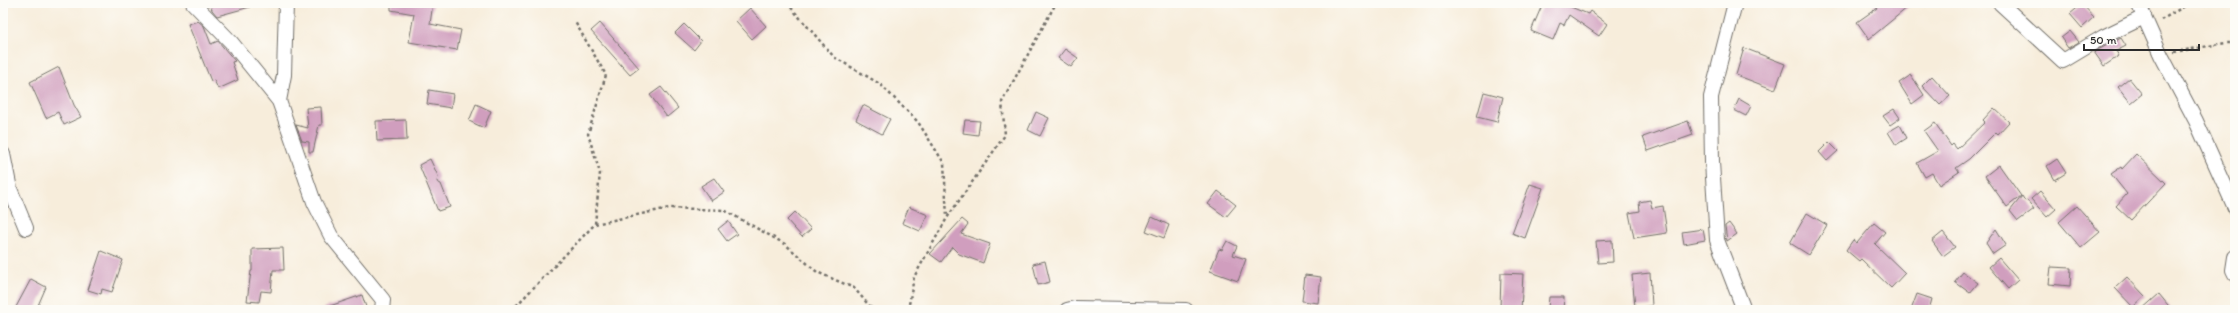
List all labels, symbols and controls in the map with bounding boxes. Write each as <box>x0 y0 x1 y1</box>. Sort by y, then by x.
scale bar <box>2084 26 2199 52</box>
text: 50 m <box>2090 33 2116 47</box>

